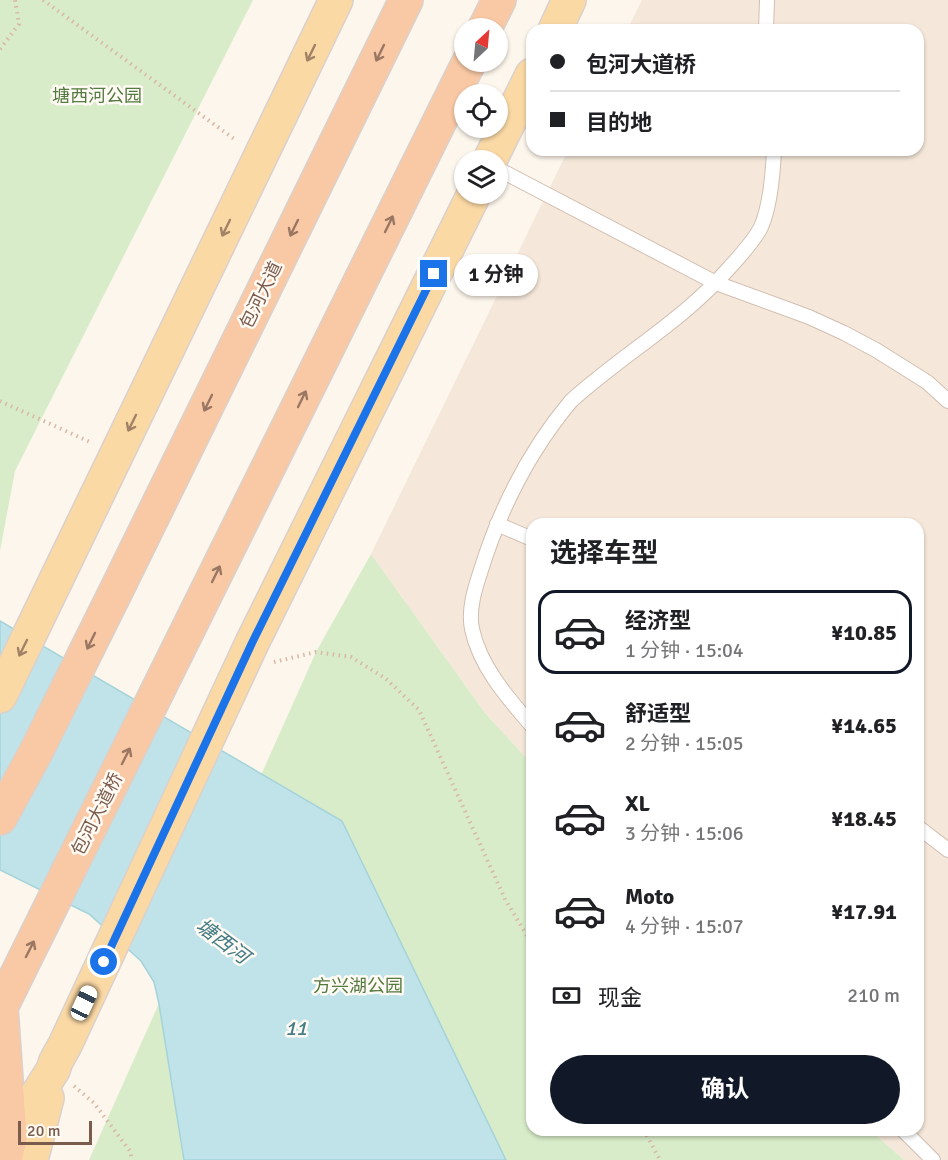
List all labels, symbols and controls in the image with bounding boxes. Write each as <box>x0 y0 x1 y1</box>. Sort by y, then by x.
north arrow <box>454 18 508 72</box>
map controls <box>454 18 508 204</box>
one-way arrow <box>305 43 316 61</box>
one-way arrow <box>374 43 386 61</box>
text: 包河大道桥 <box>586 51 696 78</box>
button: locate <box>454 84 508 138</box>
park label: 塘西河公园 <box>52 85 142 107</box>
text: 目的地 <box>586 109 652 136</box>
button: layers <box>454 150 508 204</box>
one-way arrow <box>383 216 395 234</box>
one-way arrow <box>288 218 300 236</box>
one-way arrow <box>220 219 232 237</box>
callout: 1 分钟 <box>455 253 539 295</box>
street label: 包河大道 <box>235 258 287 332</box>
route end <box>420 260 447 287</box>
text: 1 分钟 <box>468 262 524 287</box>
one-way arrow <box>297 391 309 409</box>
one-way arrow <box>202 393 214 411</box>
one-way arrow <box>126 413 138 431</box>
text: 选择车型 <box>550 537 658 570</box>
one-way arrow <box>211 566 223 584</box>
icon: car <box>553 605 607 659</box>
text: 经济型 <box>625 607 691 634</box>
text: ¥10.85 <box>831 619 897 646</box>
one-way arrow <box>84 632 96 650</box>
text: 1 分钟 · 15:04 <box>625 638 744 663</box>
one-way arrow <box>17 639 29 657</box>
icon: car <box>553 698 607 752</box>
text: 舒适型 <box>625 700 691 727</box>
text: ¥14.65 <box>831 712 897 739</box>
text: 2 分钟 · 15:05 <box>625 731 744 756</box>
one-way arrow <box>121 747 133 765</box>
street label: 包河大道桥 <box>67 769 127 859</box>
text: XL <box>625 790 650 817</box>
icon: car <box>553 791 607 845</box>
text: ¥18.45 <box>831 805 897 832</box>
text: 3 分钟 · 15:06 <box>625 821 744 846</box>
text: Moto <box>625 883 674 910</box>
icon: car <box>553 884 607 938</box>
text: ¥17.91 <box>831 898 897 925</box>
water label: 塘西河 <box>191 913 257 972</box>
text: 4 分钟 · 15:07 <box>625 914 744 939</box>
one-way arrow <box>24 941 36 959</box>
route start <box>90 948 117 975</box>
park label: 方兴湖公园 <box>313 975 403 997</box>
icon: cash <box>550 979 583 1012</box>
car <box>68 983 100 1023</box>
text: 210 m <box>847 983 900 1008</box>
text: 现金 <box>598 984 642 1011</box>
water label: 11 <box>285 1016 307 1041</box>
button: 确认 <box>550 1055 900 1124</box>
scale bar <box>18 1118 92 1146</box>
text: 20 m <box>27 1121 61 1141</box>

